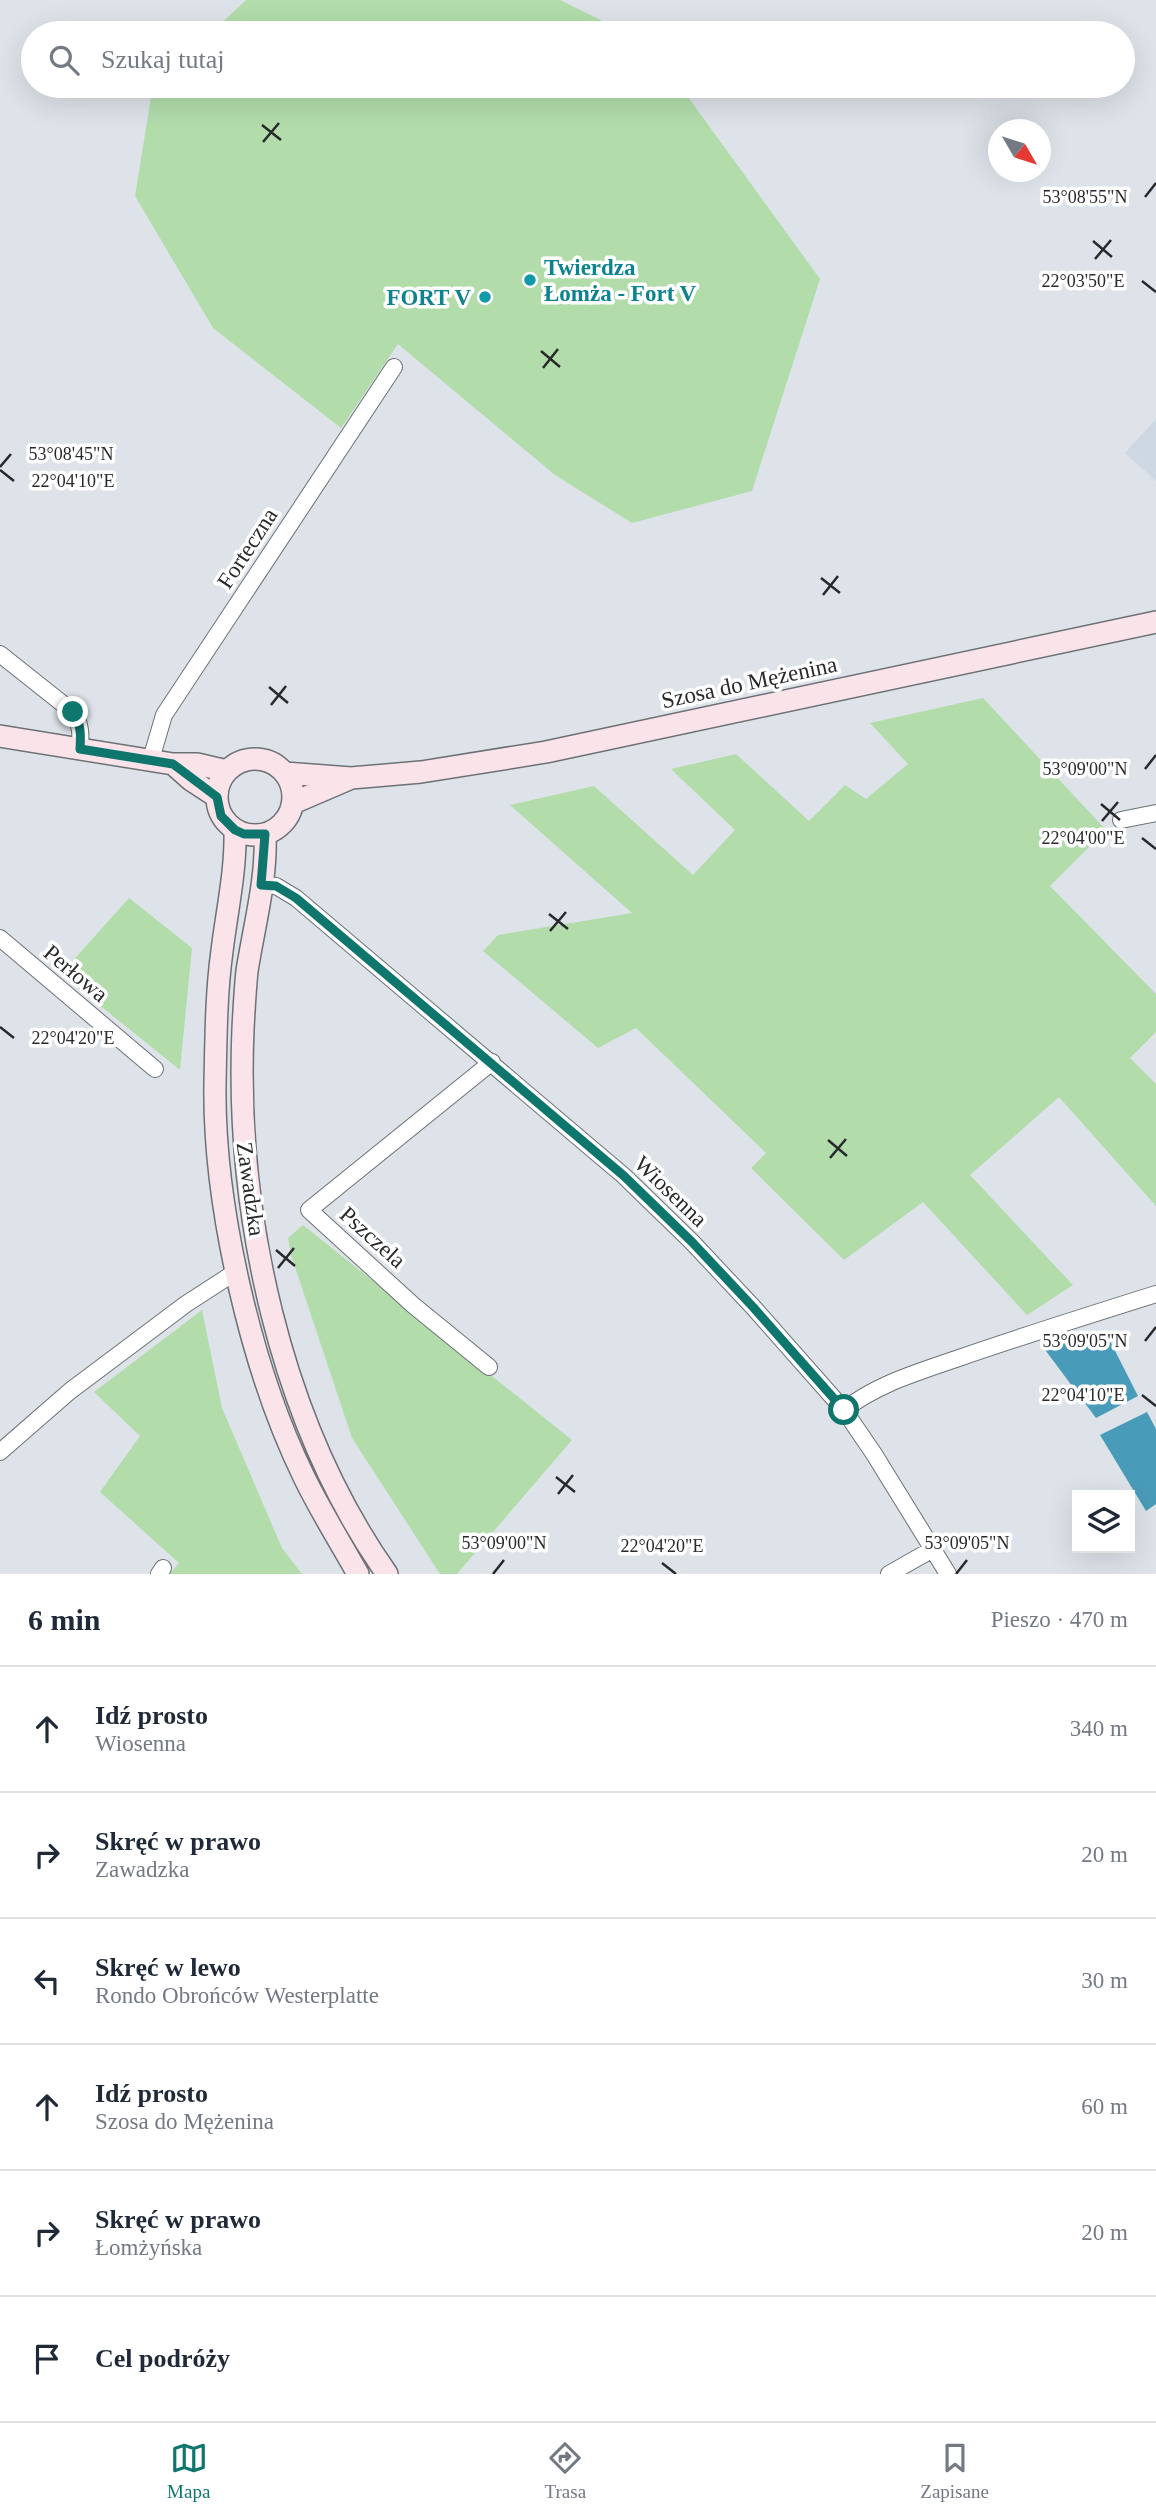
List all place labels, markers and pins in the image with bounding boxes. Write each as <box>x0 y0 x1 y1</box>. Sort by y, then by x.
place label: Twierdza Łomża - Fort V <box>544 255 697 306</box>
marker: Twierdza Łomża - Fort V <box>522 272 538 288</box>
place label: FORT V <box>386 285 471 310</box>
marker: FORT V <box>477 289 493 305</box>

